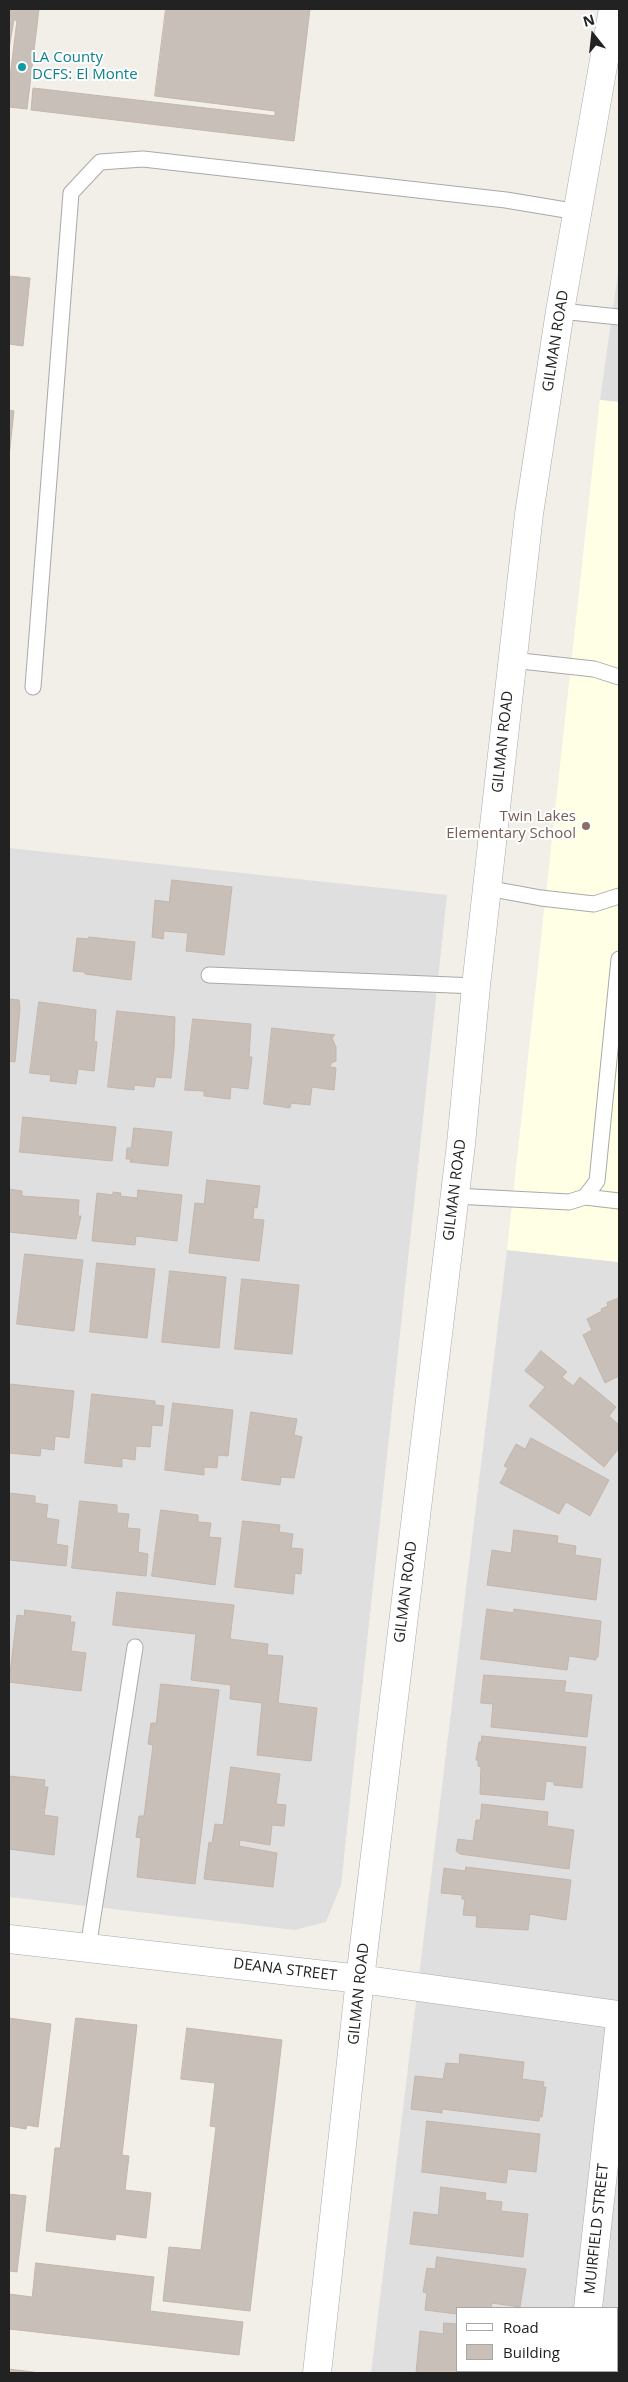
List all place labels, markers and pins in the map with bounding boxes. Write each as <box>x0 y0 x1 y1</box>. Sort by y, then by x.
place label: LA County DCFS: El Monte <box>32 49 138 84</box>
marker: LA County DCFS: El Monte <box>16 61 28 73</box>
place label: Twin Lakes Elementary School <box>446 808 576 843</box>
marker: Twin Lakes Elementary School <box>580 820 592 832</box>

